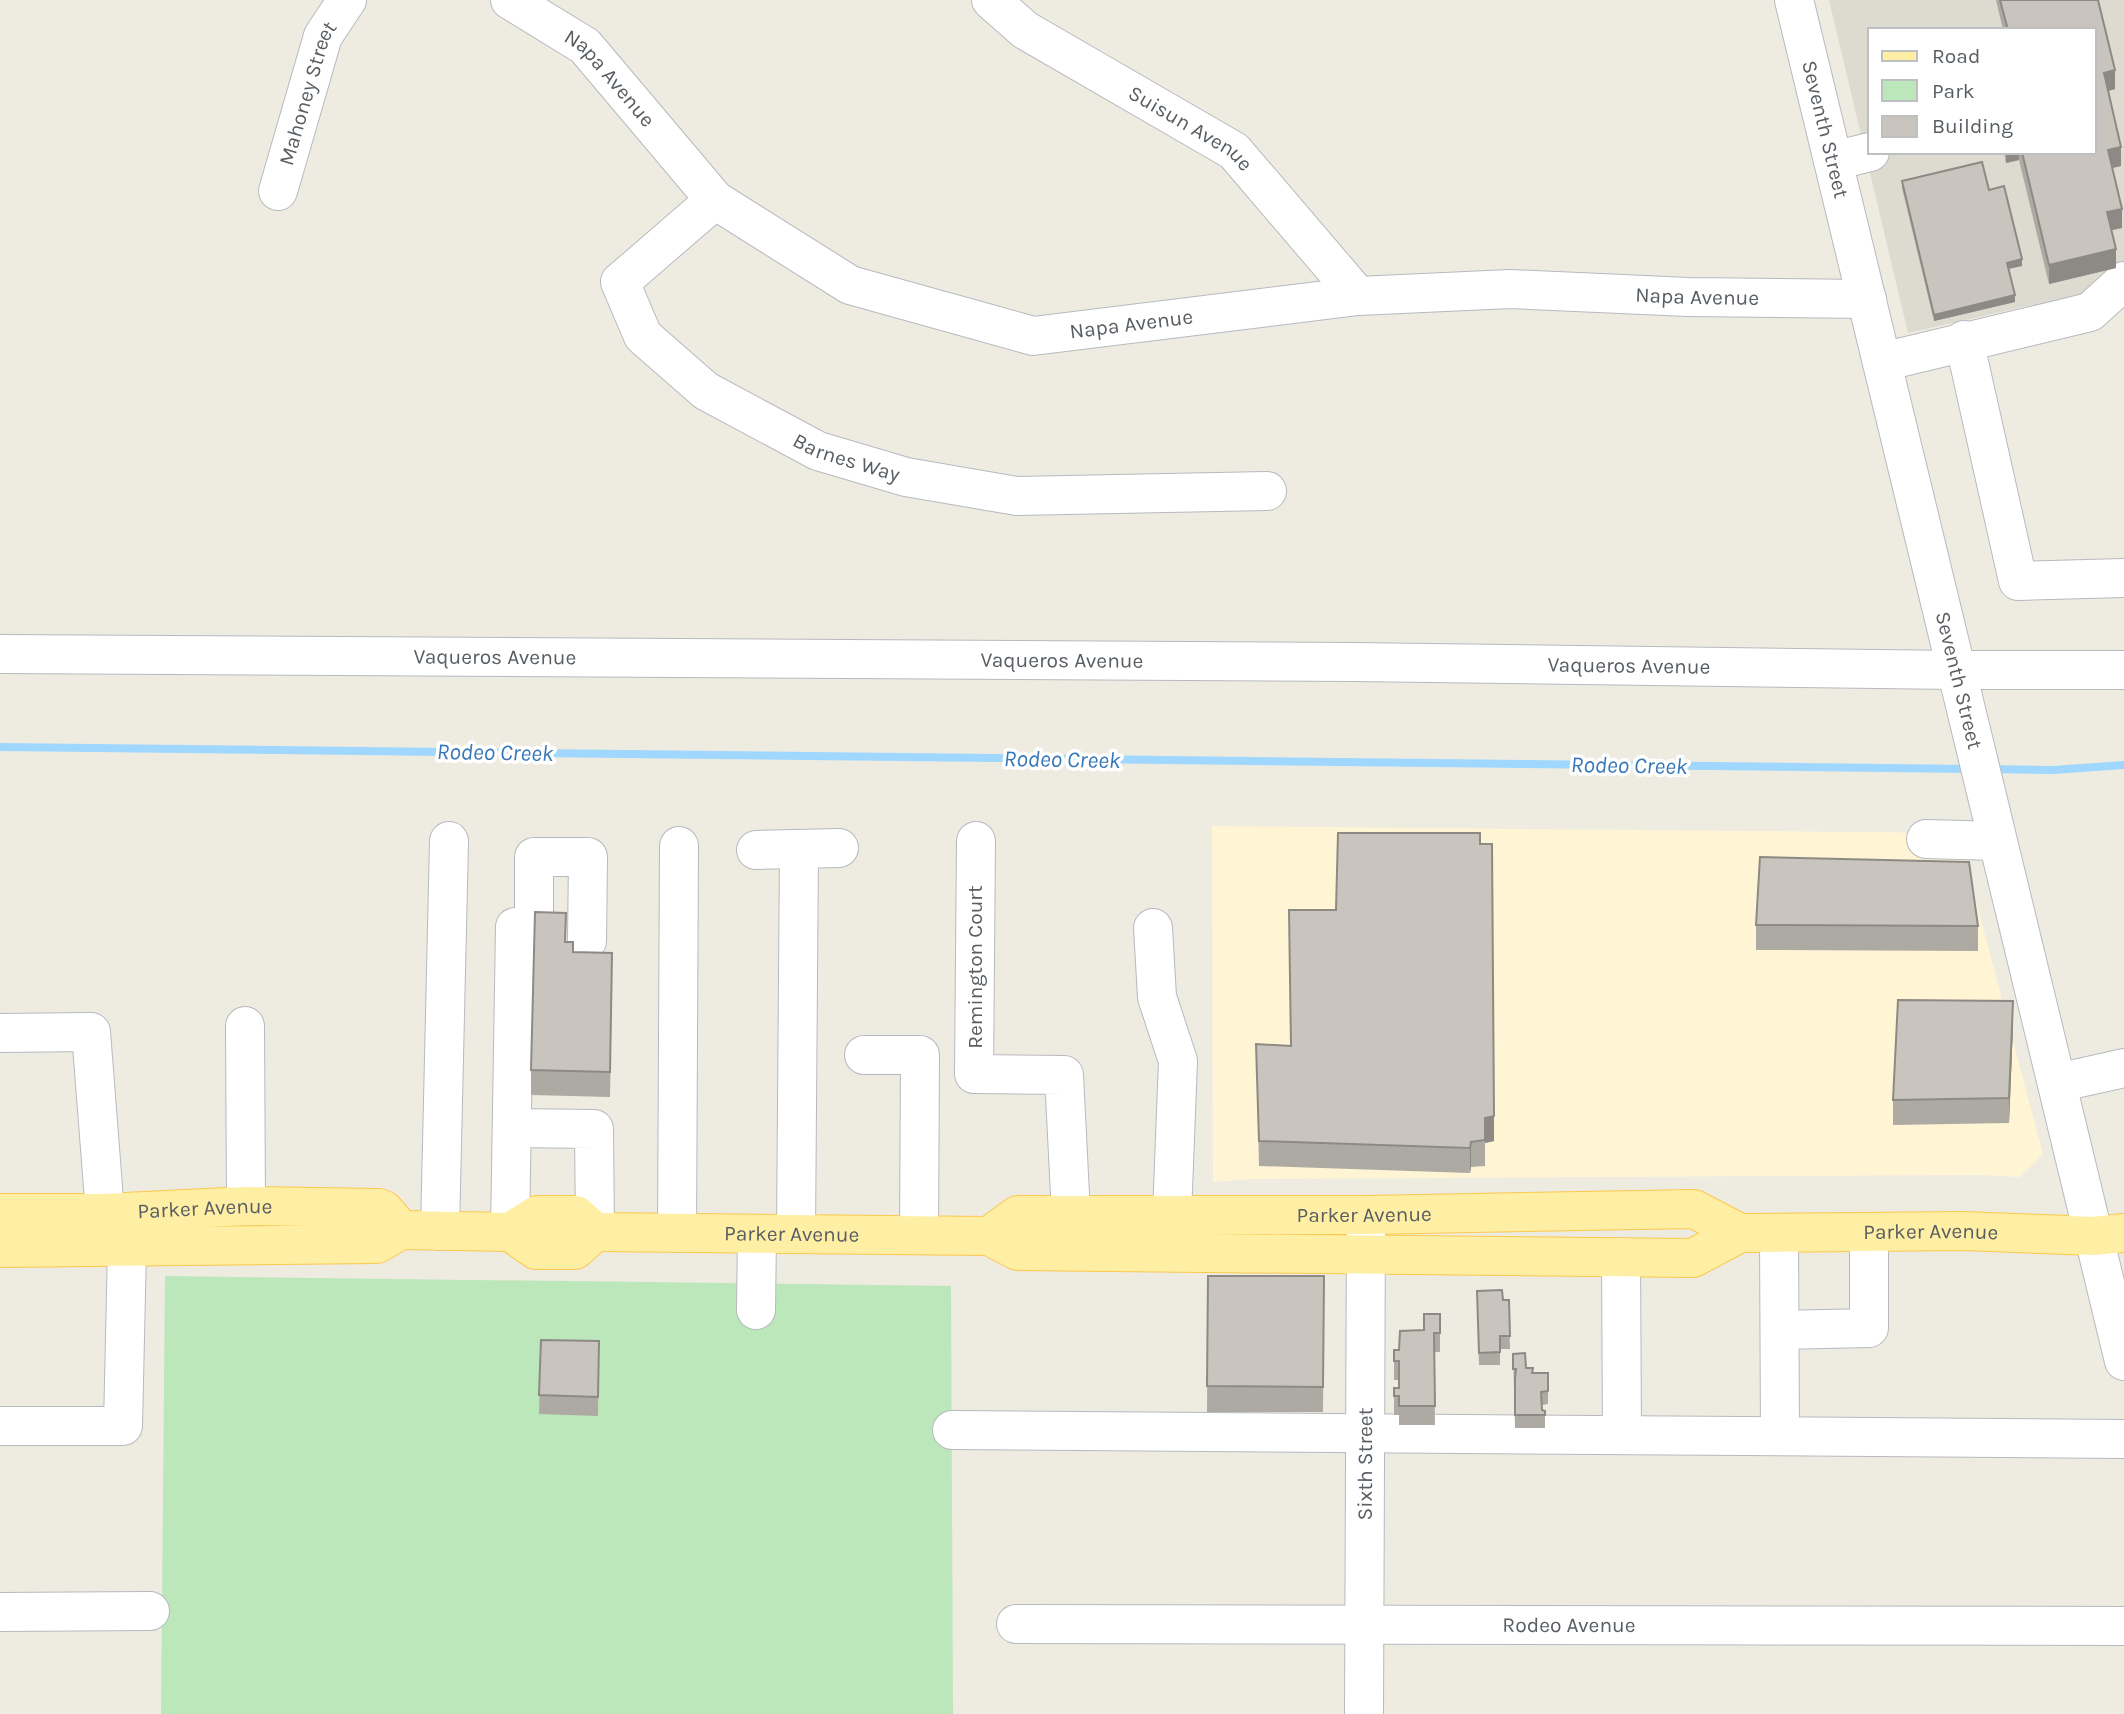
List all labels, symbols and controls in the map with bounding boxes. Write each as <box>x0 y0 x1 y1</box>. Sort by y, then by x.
street label: Mahoney Street <box>274 16 342 168</box>
street label: Napa Avenue <box>560 24 660 132</box>
legend <box>1868 28 2096 154</box>
text: Road <box>1932 44 1980 68</box>
street label: Seventh Street <box>1797 58 1854 201</box>
text: Park <box>1932 79 1975 103</box>
street label: Suisun Avenue <box>1124 80 1258 176</box>
text: Building <box>1932 114 2013 138</box>
street label: Napa Avenue <box>1635 283 1759 310</box>
street label: Napa Avenue <box>1068 304 1194 343</box>
street label: Barnes Way <box>789 428 903 487</box>
street label: Seventh Street <box>1931 609 1987 752</box>
street label: Vaqueros Avenue <box>414 644 576 669</box>
street label: Vaqueros Avenue <box>981 648 1143 673</box>
street label: Vaqueros Avenue <box>1547 653 1711 679</box>
water label: Rodeo Creek <box>436 738 554 767</box>
water label: Rodeo Creek <box>1003 745 1121 774</box>
water label: Rodeo Creek <box>1570 751 1688 780</box>
street label: Remington Court <box>963 885 987 1049</box>
street label: Parker Avenue <box>137 1194 273 1223</box>
street label: Parker Avenue <box>1297 1202 1432 1227</box>
street label: Parker Avenue <box>1863 1219 1999 1244</box>
street label: Parker Avenue <box>724 1221 859 1247</box>
street label: Sixth Street <box>1353 1407 1377 1521</box>
street label: Rodeo Avenue <box>1502 1613 1636 1637</box>

